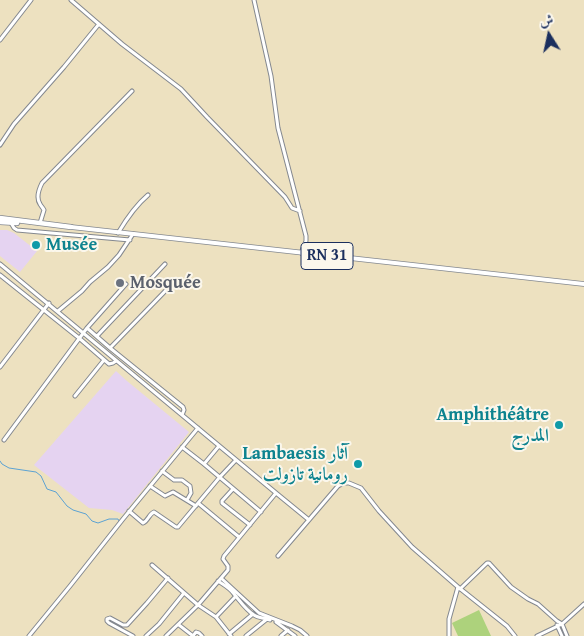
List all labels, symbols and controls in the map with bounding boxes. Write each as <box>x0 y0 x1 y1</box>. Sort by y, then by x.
text: ش <box>538 9 555 31</box>
north arrow <box>524 10 574 60</box>
place label: Musée <box>46 234 97 256</box>
marker: Musée <box>30 239 42 251</box>
road number: RN 31 <box>301 242 353 270</box>
place label: Mosquée <box>130 272 201 294</box>
marker: Mosquée <box>114 277 126 289</box>
place label: Amphithéâtre المدرج <box>436 404 549 446</box>
marker: Amphithéâtre المدرج <box>553 419 565 431</box>
place label: Lambaesis آثار رومانية تازولت <box>242 443 348 486</box>
marker: Lambaesis آثار رومانية تازولت <box>352 458 364 470</box>

